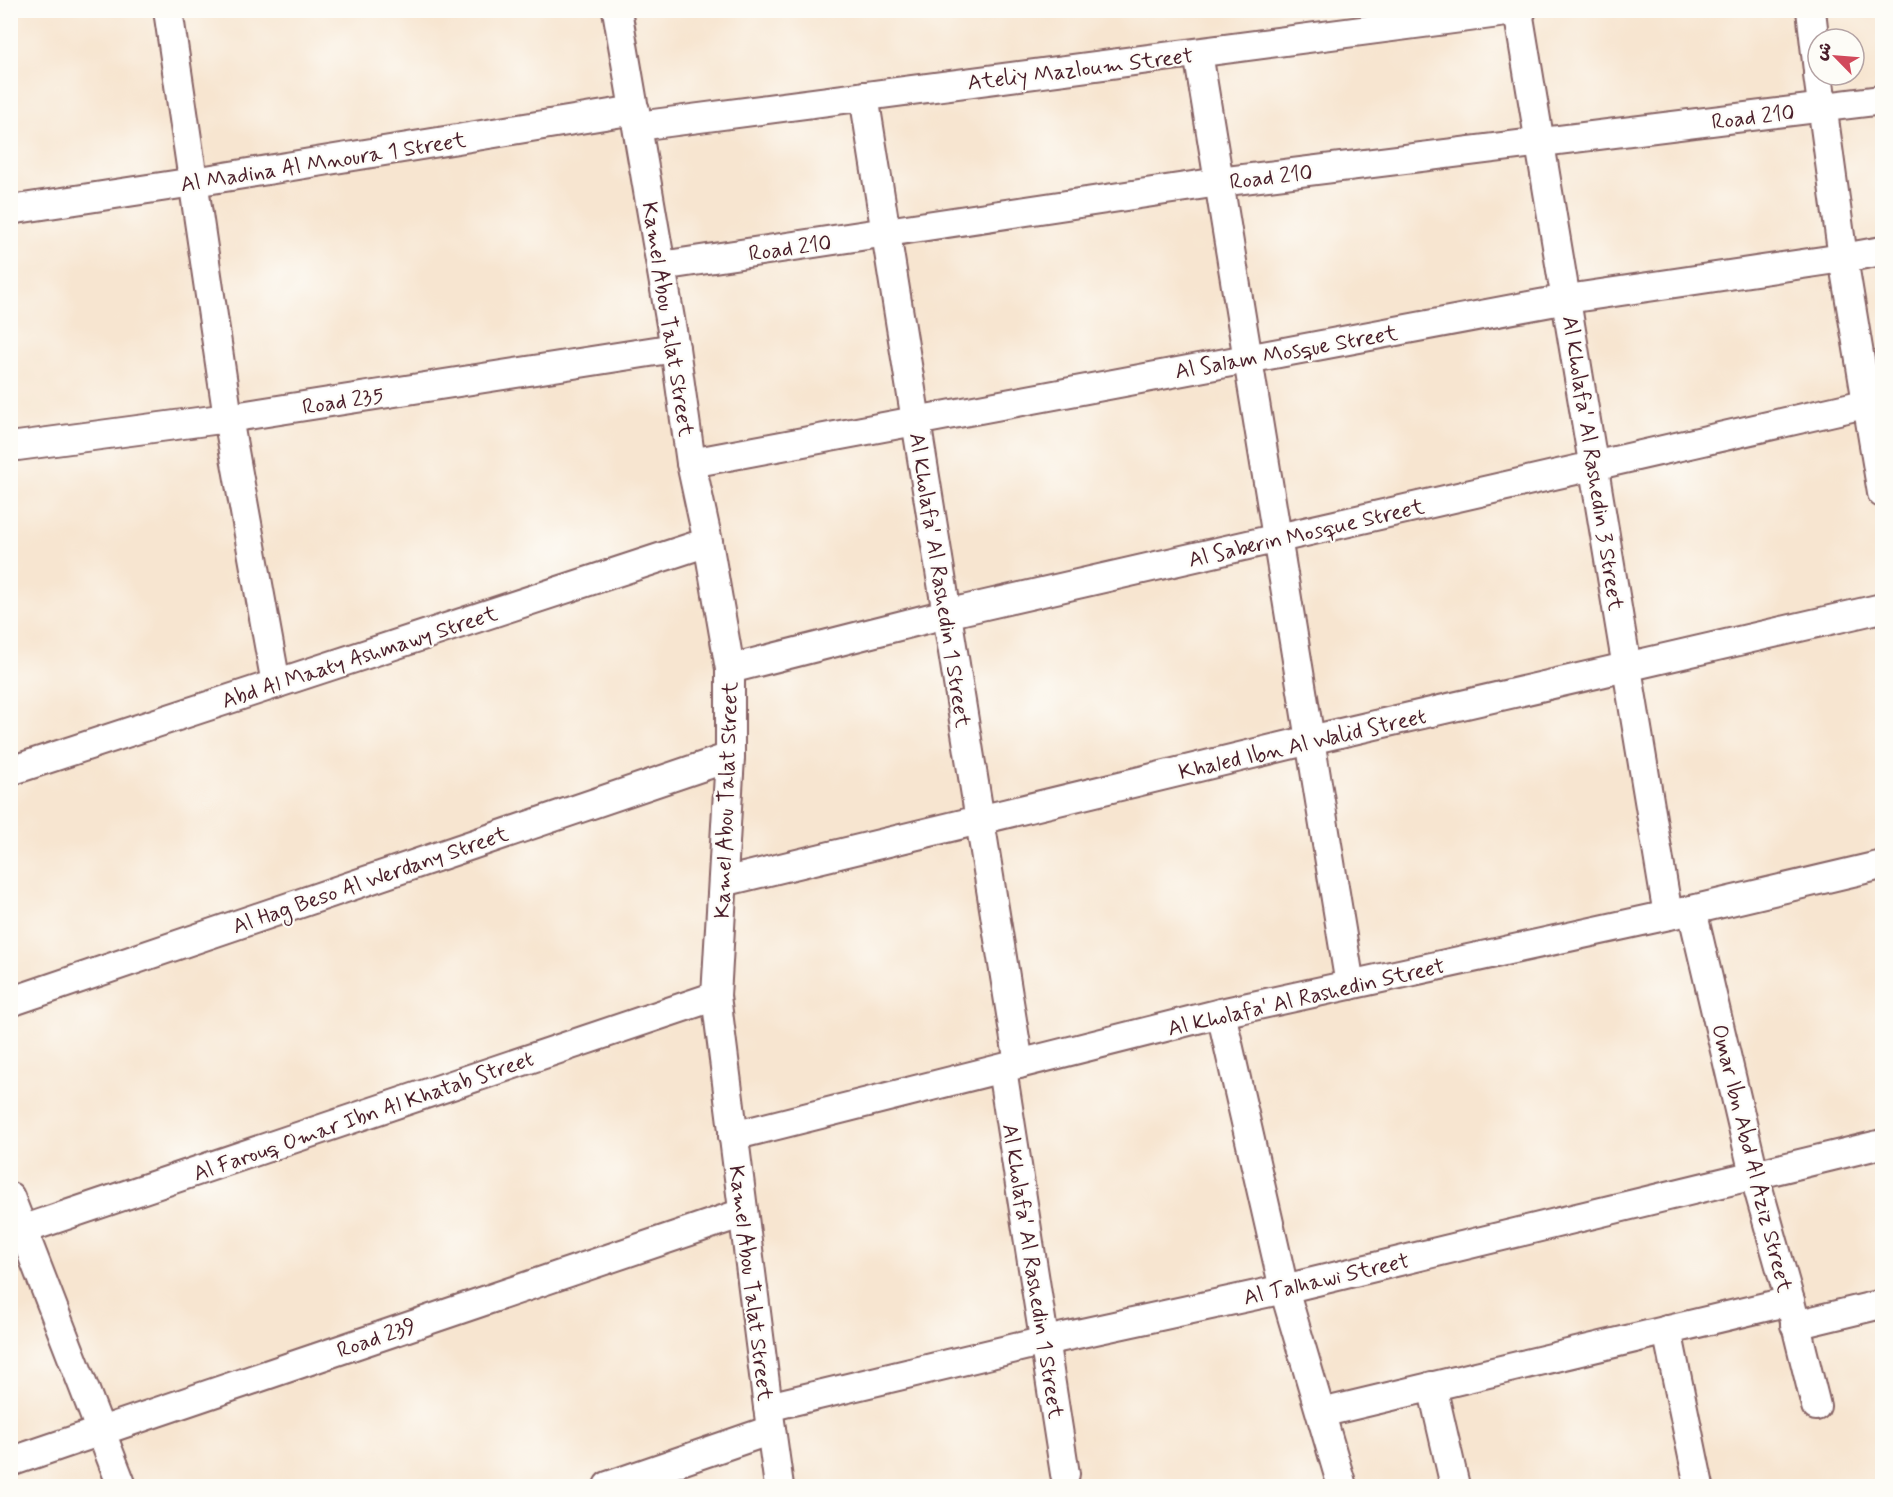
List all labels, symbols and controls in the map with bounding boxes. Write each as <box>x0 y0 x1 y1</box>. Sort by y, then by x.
north arrow <box>1806 27 1866 87</box>
text: ش <box>1811 39 1837 64</box>
street label: Ateliy Mazloum Street <box>966 42 1195 98</box>
street label: Road 210 <box>1710 99 1796 137</box>
street label: Al Madina Al Mnoura 1 Street <box>179 127 468 199</box>
street label: Road 210 <box>1228 159 1314 197</box>
street label: Kamel Abou Talat Street <box>635 200 699 439</box>
street label: Road 210 <box>747 229 834 269</box>
street label: Al Kholafa' Al Rashedin 3 Street <box>1555 314 1629 613</box>
street label: Al Salam Mosque Street <box>1173 320 1400 386</box>
street label: Road 235 <box>300 382 386 422</box>
street label: Al Kholafa' Al Rashedin 1 Street <box>902 431 976 730</box>
street label: Al Saberin Mosque Street <box>1186 493 1427 575</box>
street label: Abd Al Maaty Ashmawy Street <box>218 600 501 716</box>
street label: Kamel Abou Talat Street <box>709 681 745 919</box>
street label: Khaled Ibn Al Walid Street <box>1176 703 1429 787</box>
street label: Al Hag Beso Al Werdany Street <box>229 820 513 944</box>
street label: Al Kholafa' Al Rashedin Street <box>1165 952 1448 1043</box>
street label: Omar Ibn Abd Al Aziz Street <box>1704 1021 1798 1296</box>
street label: Al Farouq Omar Ibn Al Khatab Street <box>190 1045 538 1188</box>
street label: Al Kholafa' Al Rashedin 1 Street <box>995 1122 1069 1421</box>
street label: Kamel Abou Talat Street <box>722 1164 778 1403</box>
street label: Al Talhawi Street <box>1241 1247 1412 1313</box>
street label: Road 239 <box>333 1312 420 1365</box>

